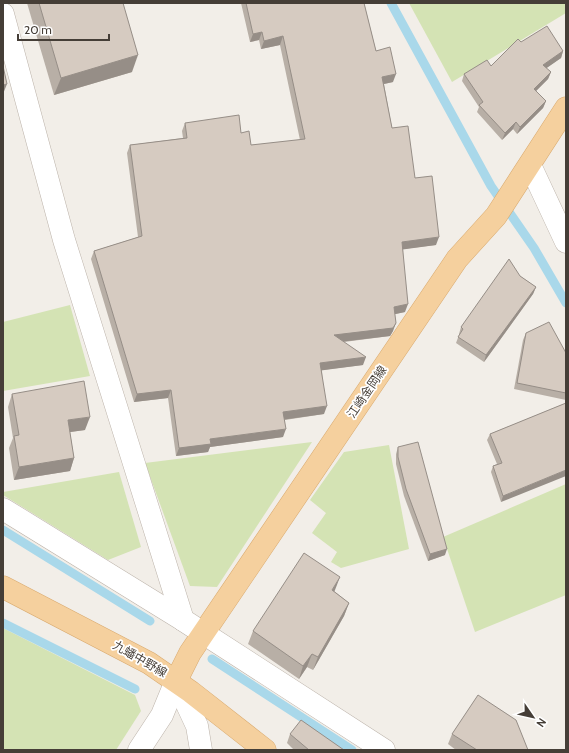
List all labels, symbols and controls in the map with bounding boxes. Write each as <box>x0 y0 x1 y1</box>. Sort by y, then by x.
scale bar <box>18 16 109 42</box>
text: 20 m <box>24 22 52 37</box>
street label: 江崎金岡線 <box>344 363 390 421</box>
street label: 九蟠中野線 <box>111 637 170 680</box>
north arrow <box>513 697 553 737</box>
text: N <box>533 715 549 730</box>

